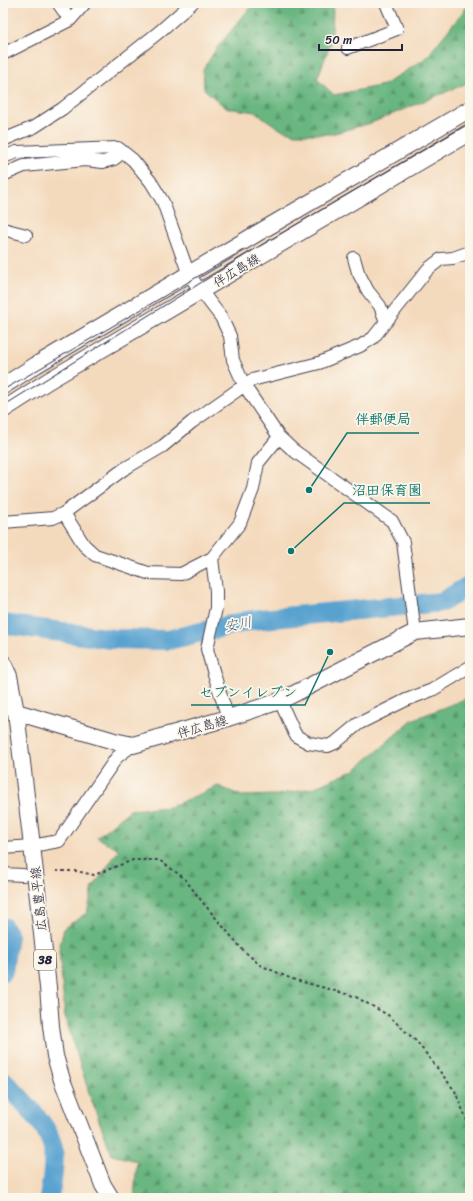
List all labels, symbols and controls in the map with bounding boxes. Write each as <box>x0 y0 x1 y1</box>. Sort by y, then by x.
scale bar <box>319 26 402 52</box>
text: 50 m <box>325 29 352 51</box>
street label: 伴広島線 <box>208 247 265 294</box>
callout: 伴郵便局 <box>347 407 419 433</box>
text: 伴郵便局 <box>355 407 411 432</box>
callout: 沼田保育園 <box>344 477 430 503</box>
text: 沼田保育園 <box>352 478 422 503</box>
water label: 安川 <box>222 609 254 640</box>
callout: セブンイレブン <box>191 679 305 705</box>
text: セブンイレブン <box>199 680 297 705</box>
street label: 伴広島線 <box>174 708 231 745</box>
street label: 広島豊平線 <box>24 864 53 932</box>
road number: 38 <box>34 950 56 970</box>

